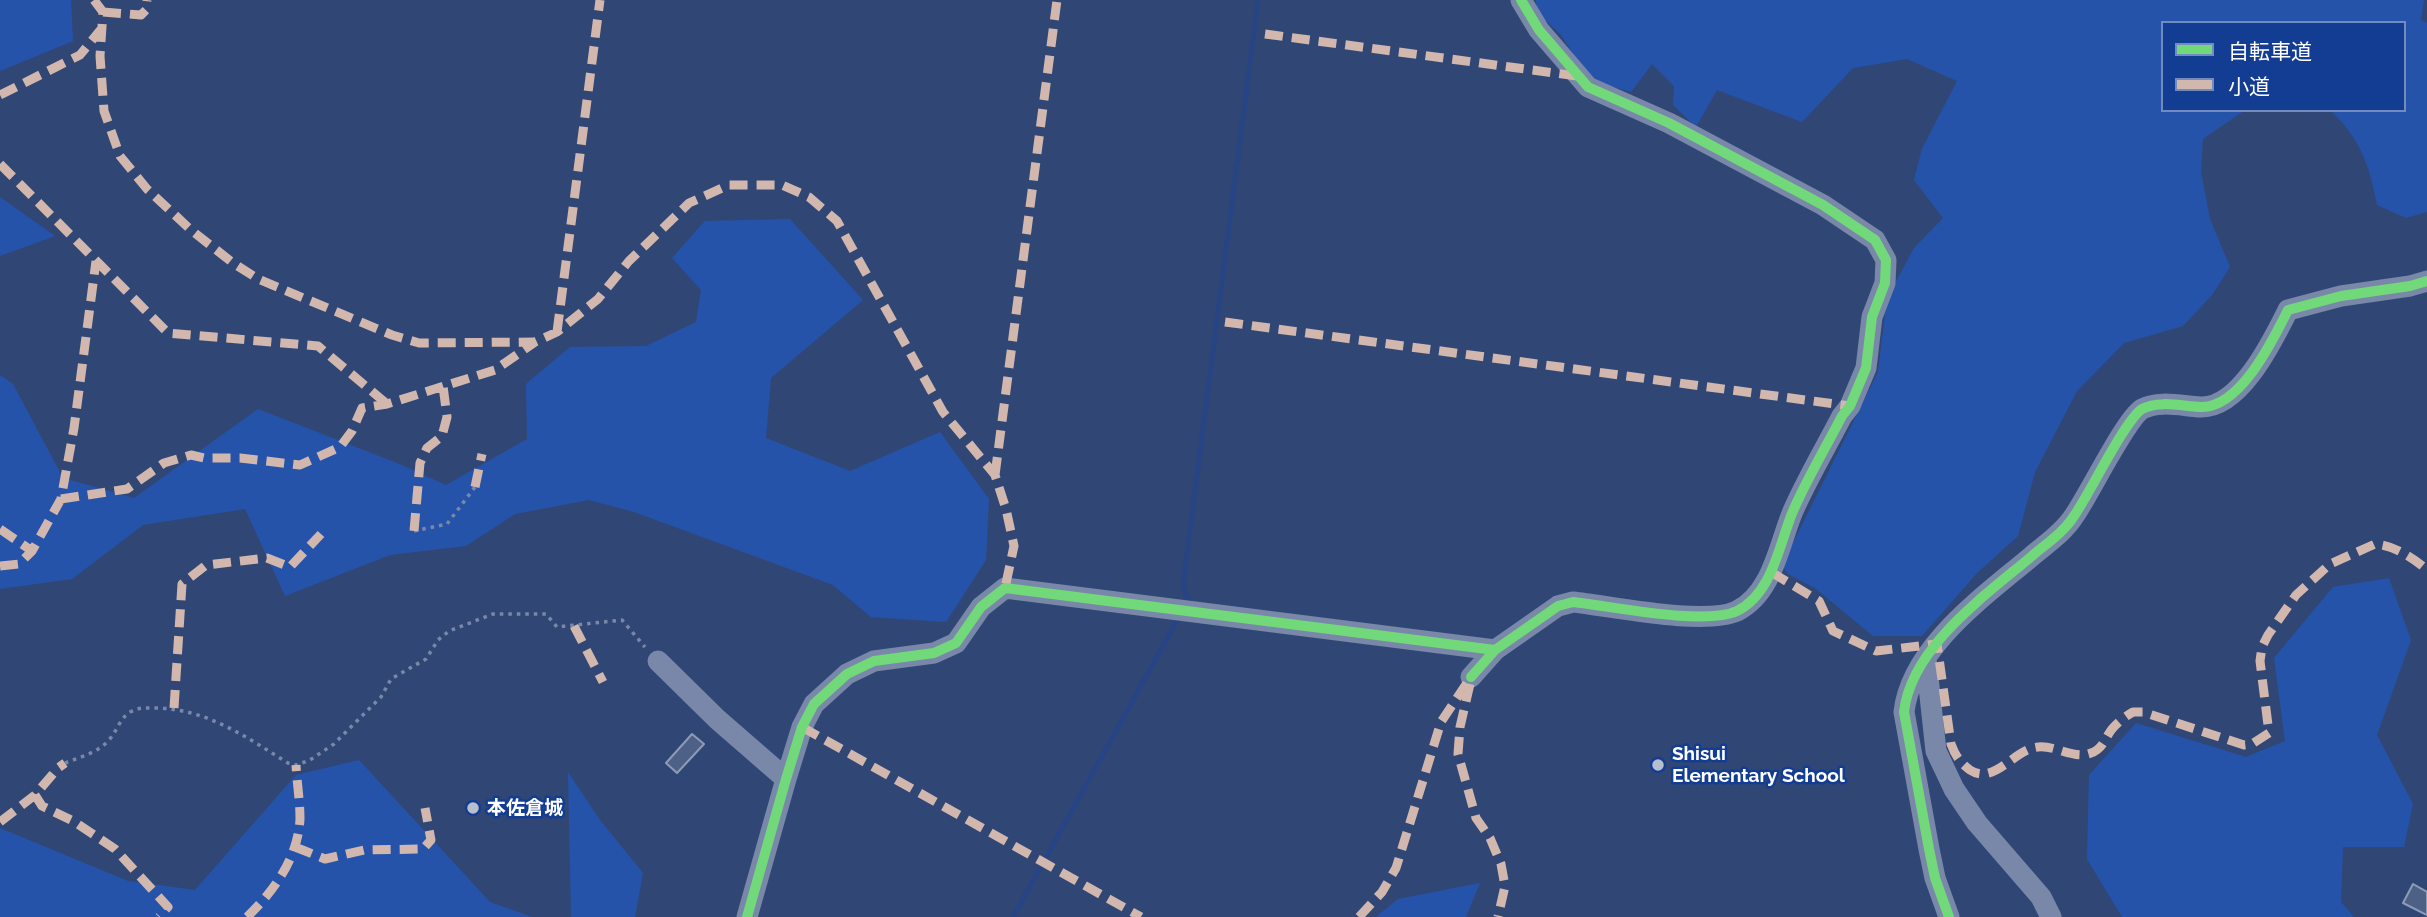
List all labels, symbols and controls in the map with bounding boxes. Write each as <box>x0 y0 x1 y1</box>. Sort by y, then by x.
legend <box>2161 21 2406 112</box>
text: 自転車道 <box>2228 39 2312 64</box>
text: 小道 <box>2228 74 2270 99</box>
place label: Shisui Elementary School <box>1672 743 1845 787</box>
marker: Shisui Elementary School <box>1650 757 1666 773</box>
place label: 本佐倉城 <box>487 797 563 819</box>
marker: 本佐倉城 <box>465 800 481 816</box>

